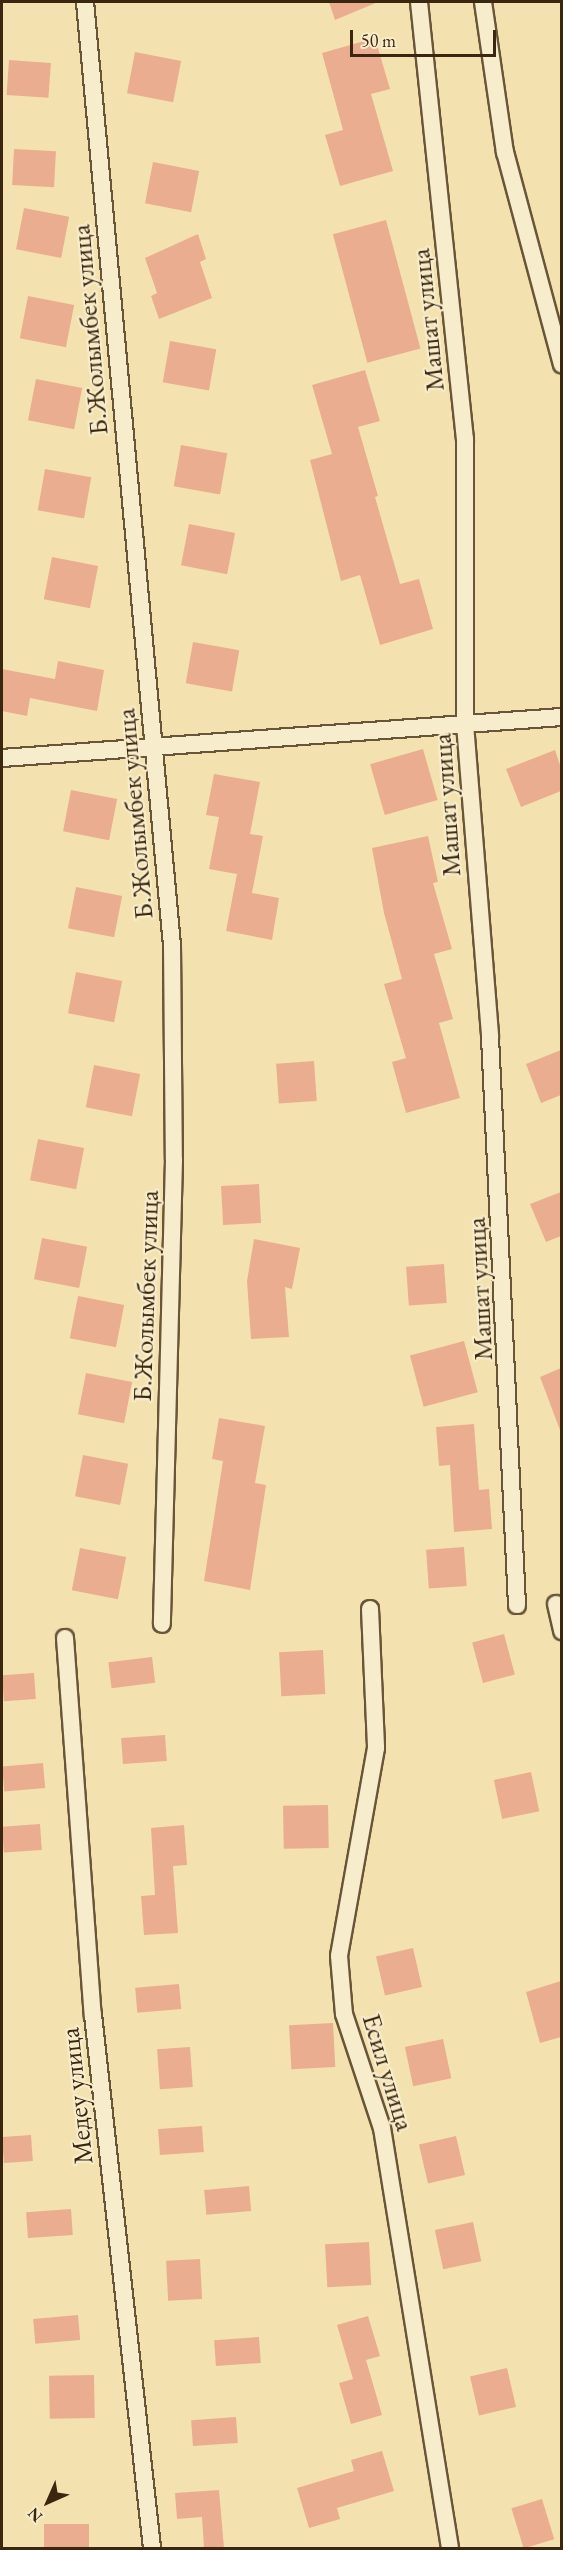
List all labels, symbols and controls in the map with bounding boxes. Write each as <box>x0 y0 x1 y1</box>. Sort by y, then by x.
scale bar <box>353 18 498 56</box>
text: 50 m <box>361 29 396 52</box>
street label: Б.Жолымбек улица <box>64 223 114 437</box>
street label: Машат улица <box>403 247 451 393</box>
street label: Б.Жолымбек улица <box>109 707 159 921</box>
street label: Машат улица <box>425 732 467 878</box>
street label: Б.Жолымбек улица <box>125 1190 165 1402</box>
street label: Машат улица <box>459 1216 499 1362</box>
street label: Есил улица <box>356 2009 422 2135</box>
street label: Медеу улица <box>53 2026 99 2166</box>
north arrow <box>18 2472 78 2532</box>
text: N <box>23 2503 47 2527</box>

